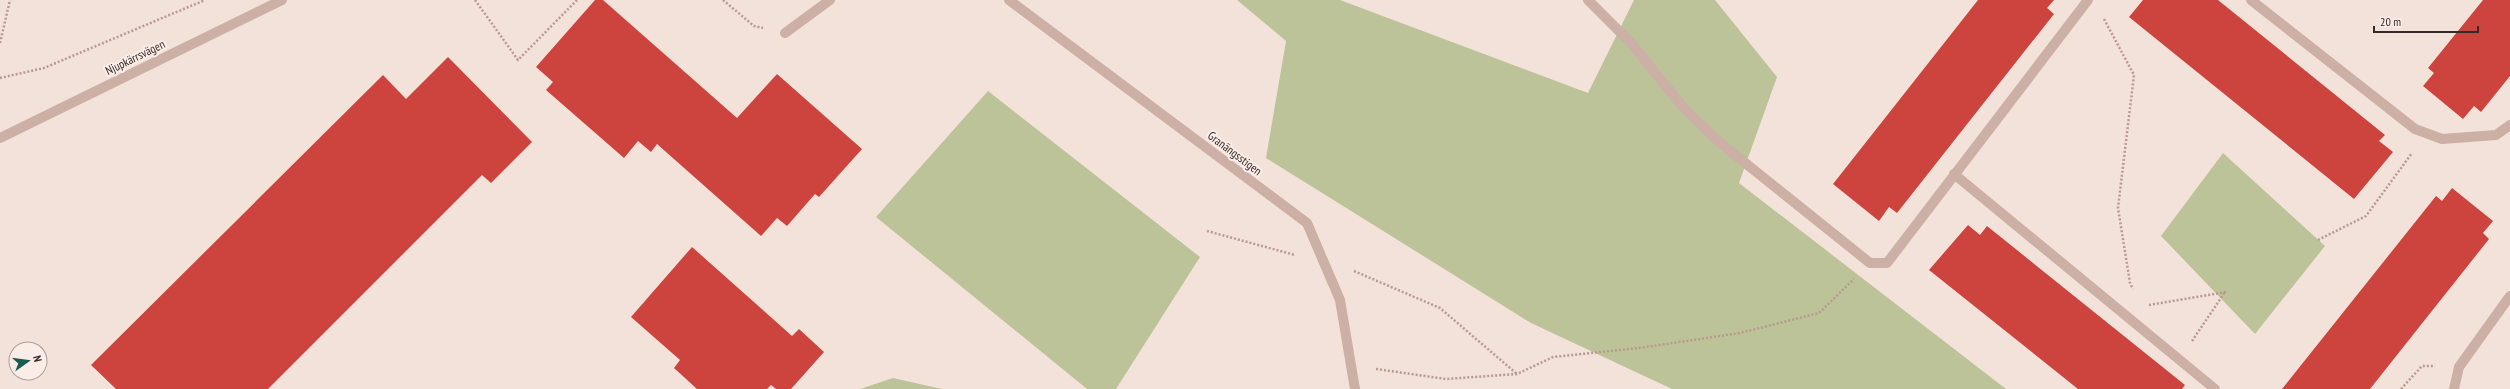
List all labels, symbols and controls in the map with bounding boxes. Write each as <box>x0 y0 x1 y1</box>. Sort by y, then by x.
scale bar <box>2374 8 2478 34</box>
text: 20 m <box>2380 14 2401 29</box>
street label: Njupkärrsvägen <box>103 36 167 78</box>
street label: Granängsstigen <box>1205 128 1265 178</box>
north arrow <box>8 341 48 381</box>
text: N <box>30 354 45 363</box>

